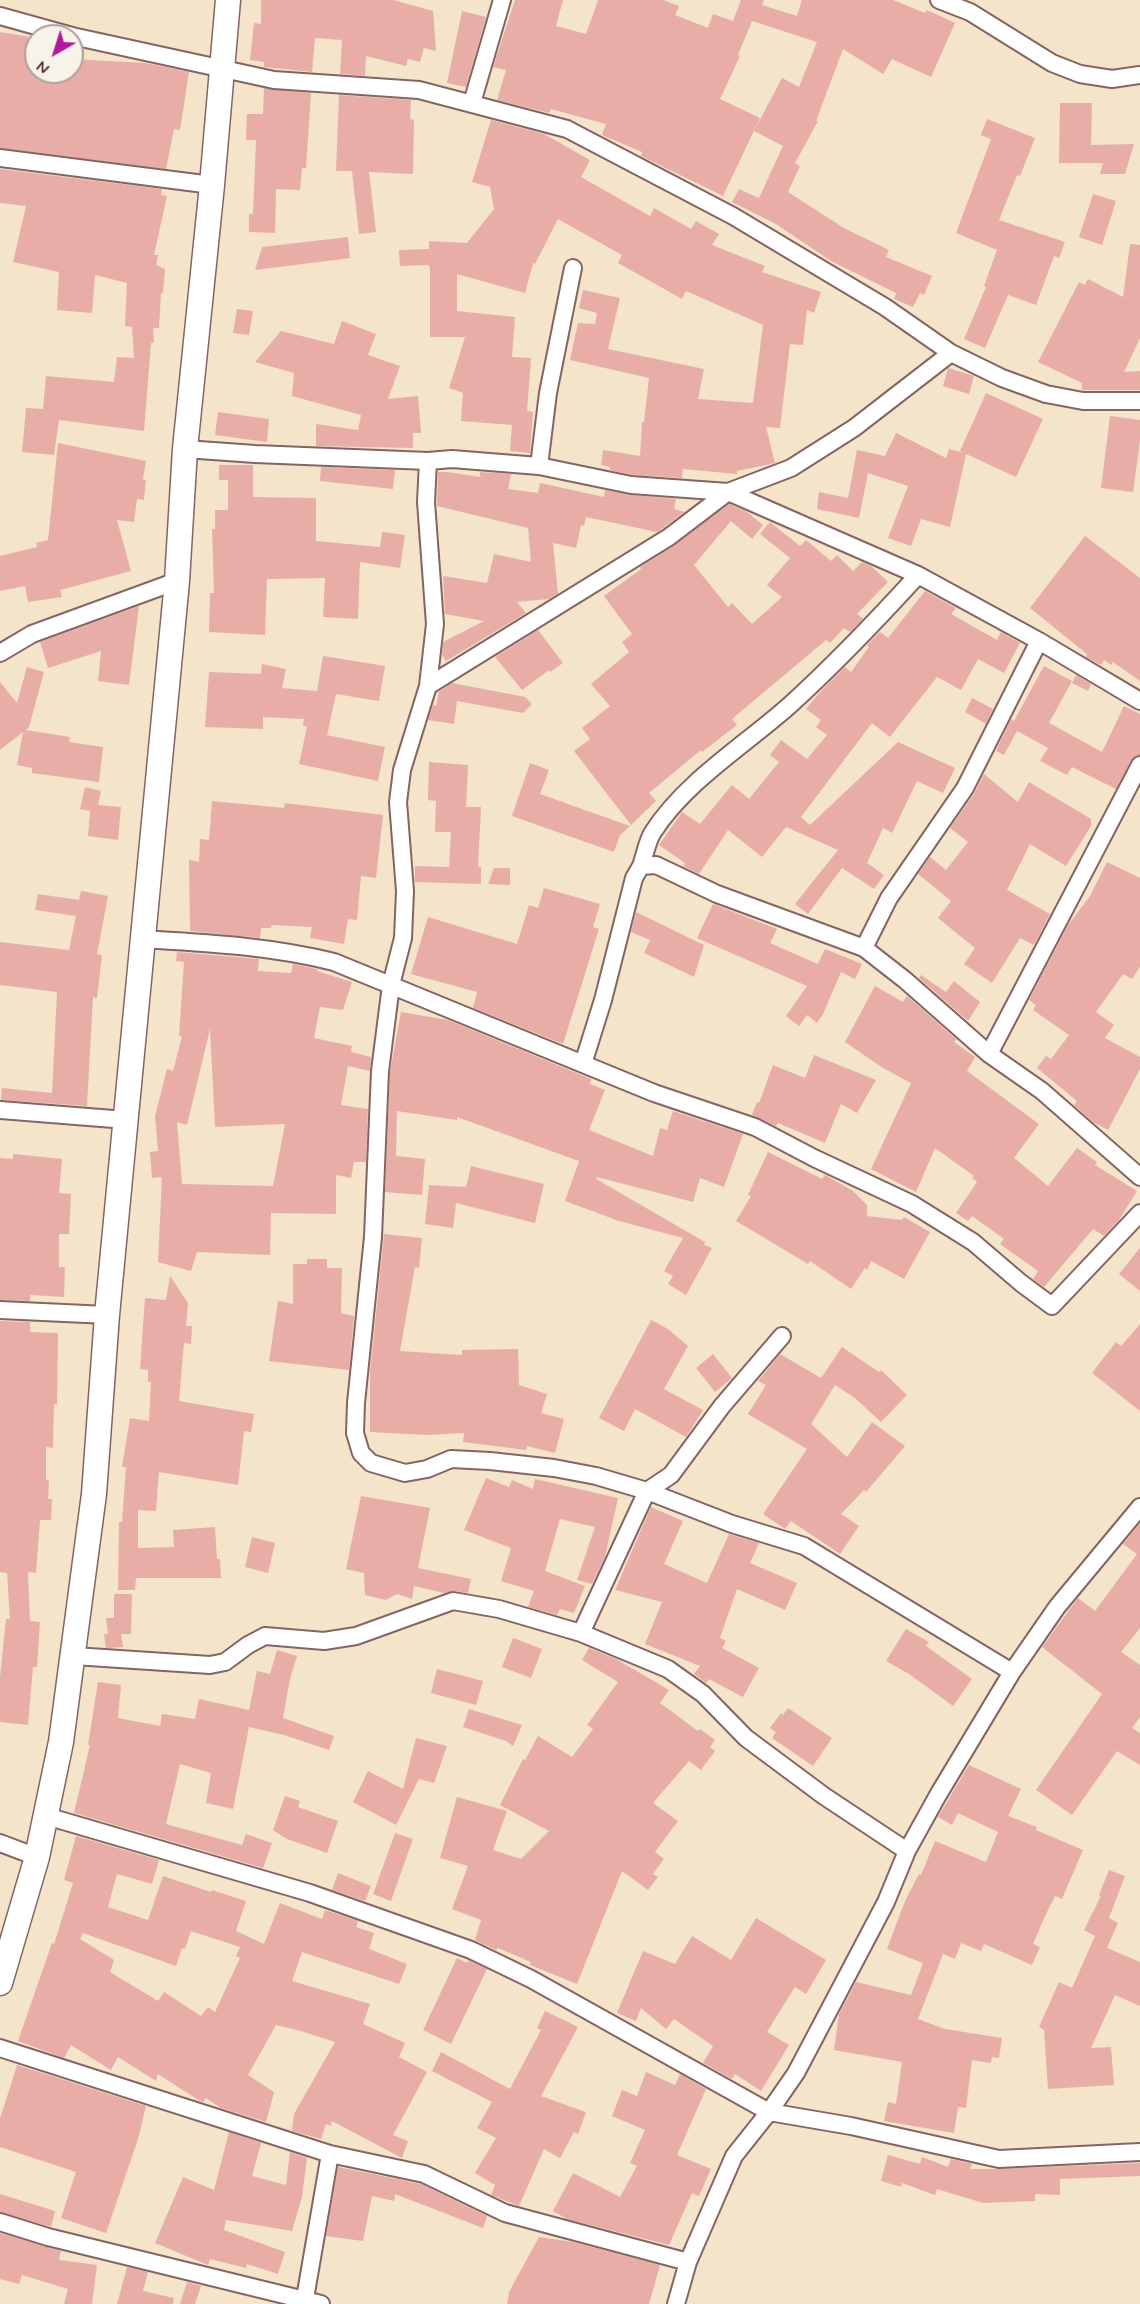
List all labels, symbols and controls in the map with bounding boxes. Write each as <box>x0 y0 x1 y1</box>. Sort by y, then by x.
north arrow <box>24 24 84 84</box>
text: N <box>33 55 54 78</box>

